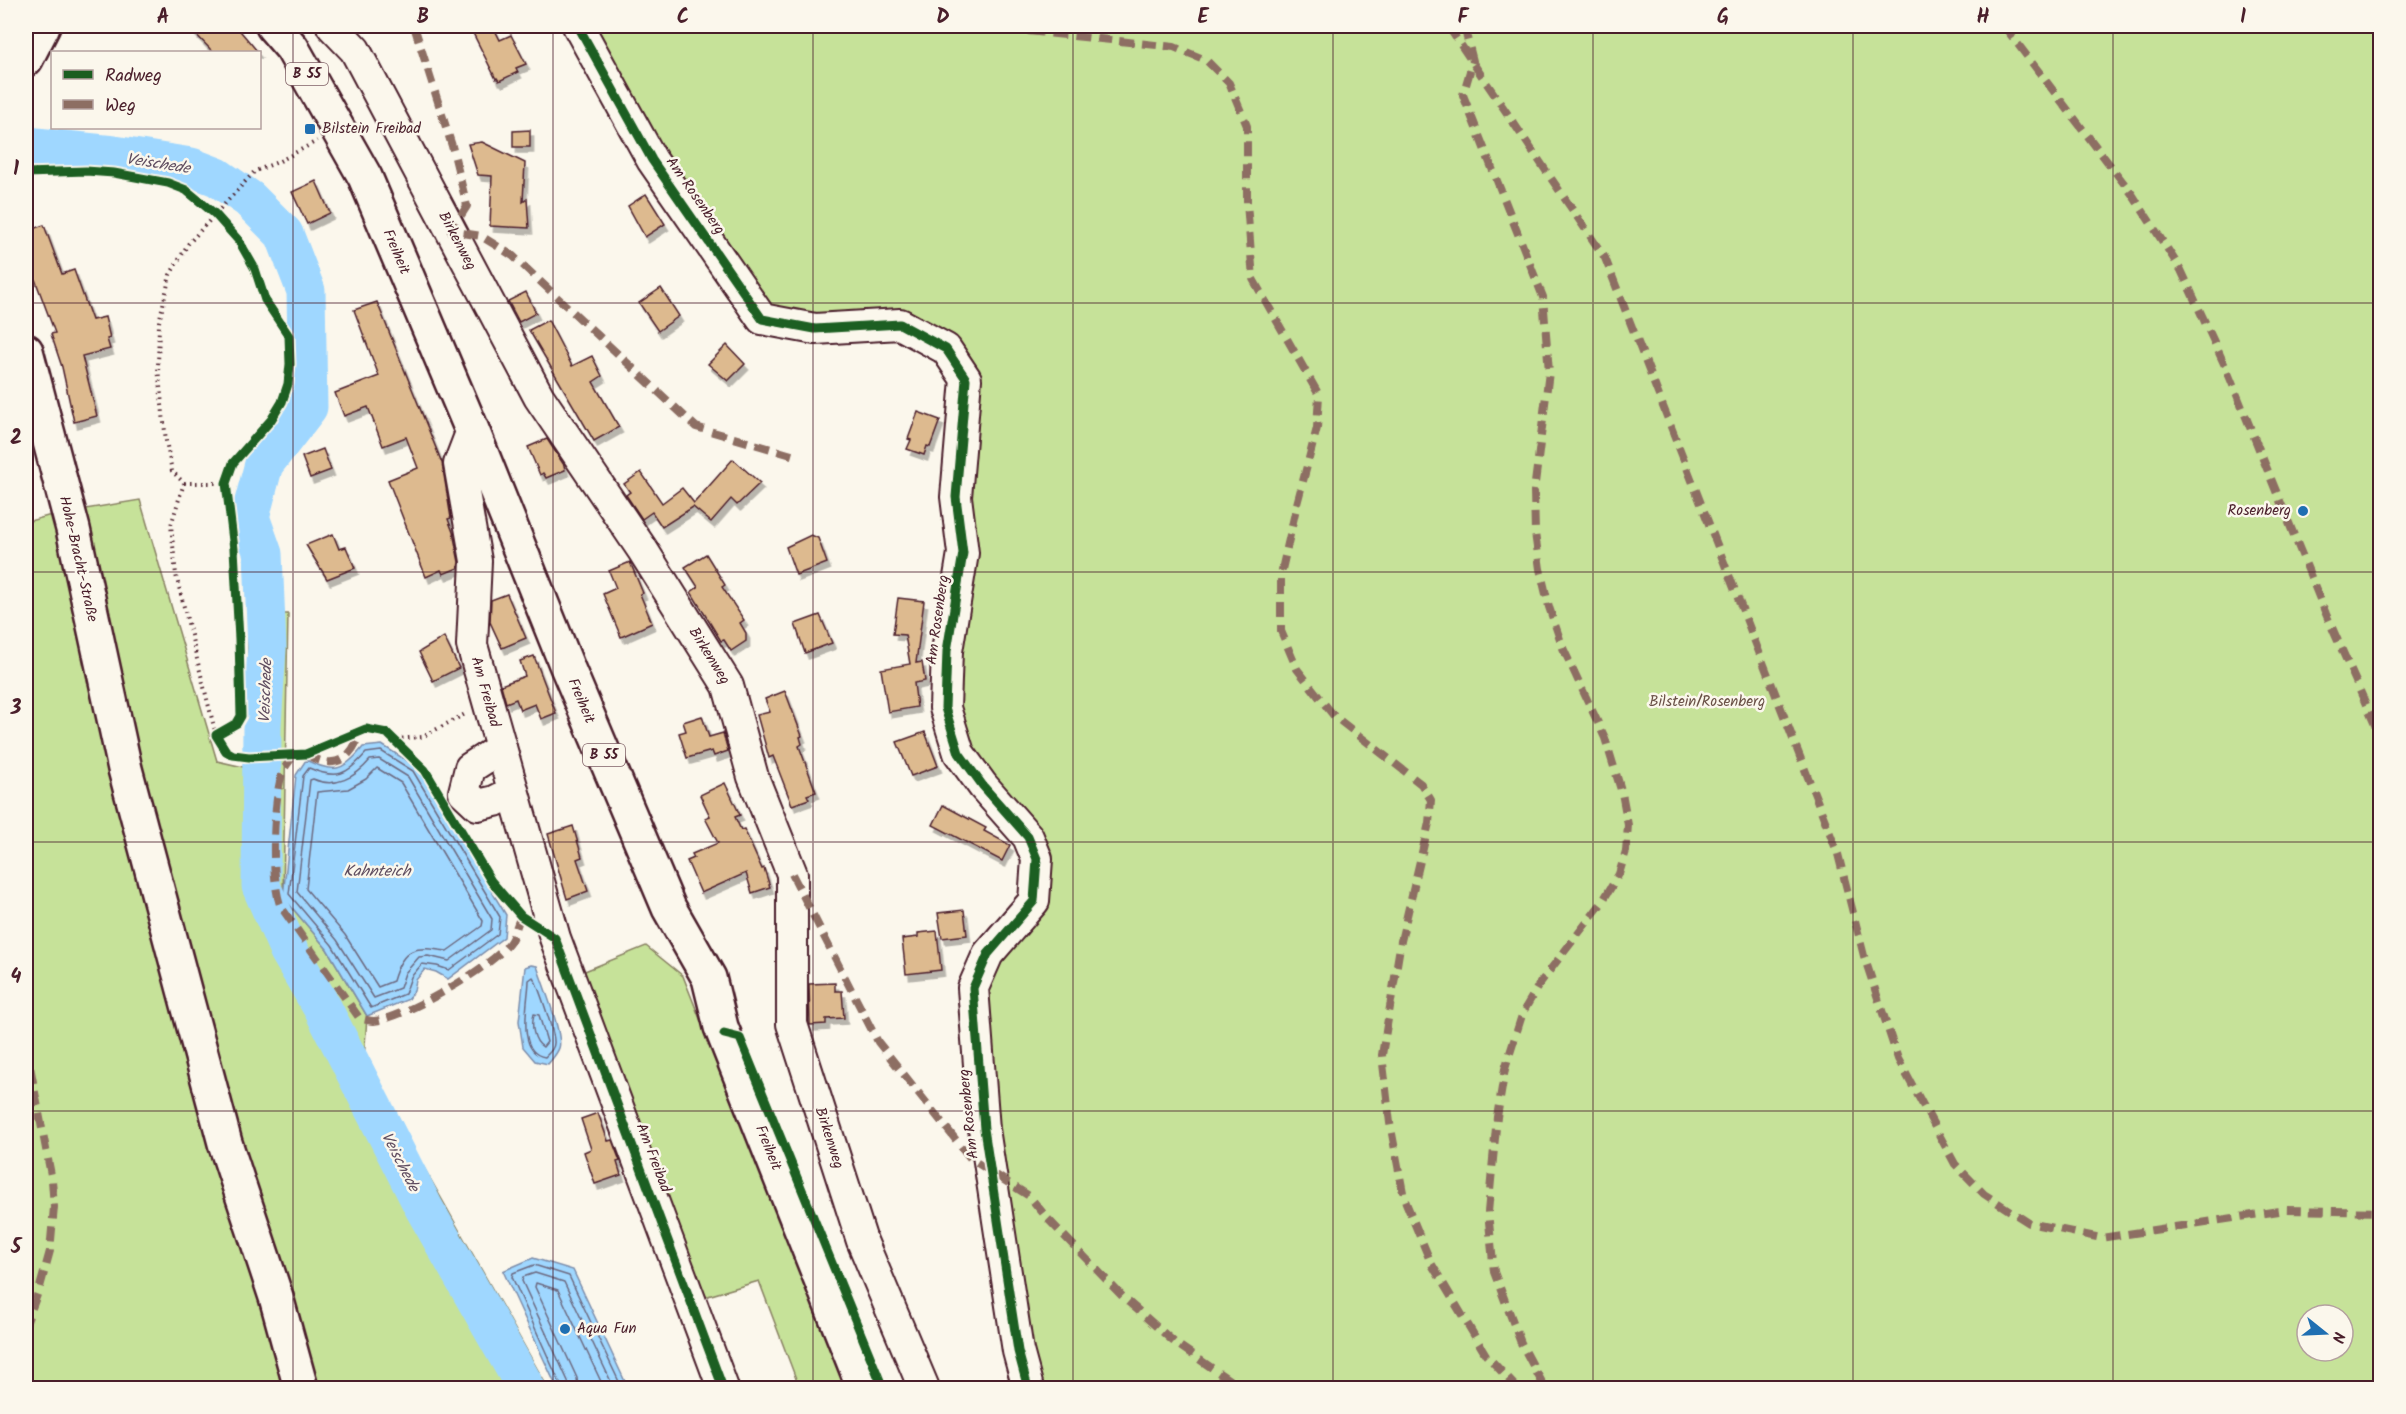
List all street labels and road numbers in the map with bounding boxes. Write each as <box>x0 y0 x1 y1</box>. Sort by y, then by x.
road number: B 55 <box>286 63 328 85</box>
street label: Am Rosenberg <box>659 152 731 240</box>
street label: Birkenweg <box>431 207 483 275</box>
street label: Freiheit <box>376 226 416 279</box>
street label: Hohe-Bracht-Straße <box>52 494 104 625</box>
street label: Am Rosenberg <box>920 574 956 666</box>
street label: Birkenweg <box>682 623 736 689</box>
street label: Am Freibad <box>463 654 507 731</box>
street label: Freiheit <box>561 675 601 728</box>
road number: B 55 <box>583 744 625 766</box>
street label: Am Rosenberg <box>952 1068 986 1160</box>
street label: Birkenweg <box>808 1104 850 1172</box>
street label: Am Freibad <box>629 1120 677 1197</box>
street label: Freiheit <box>748 1122 788 1175</box>

